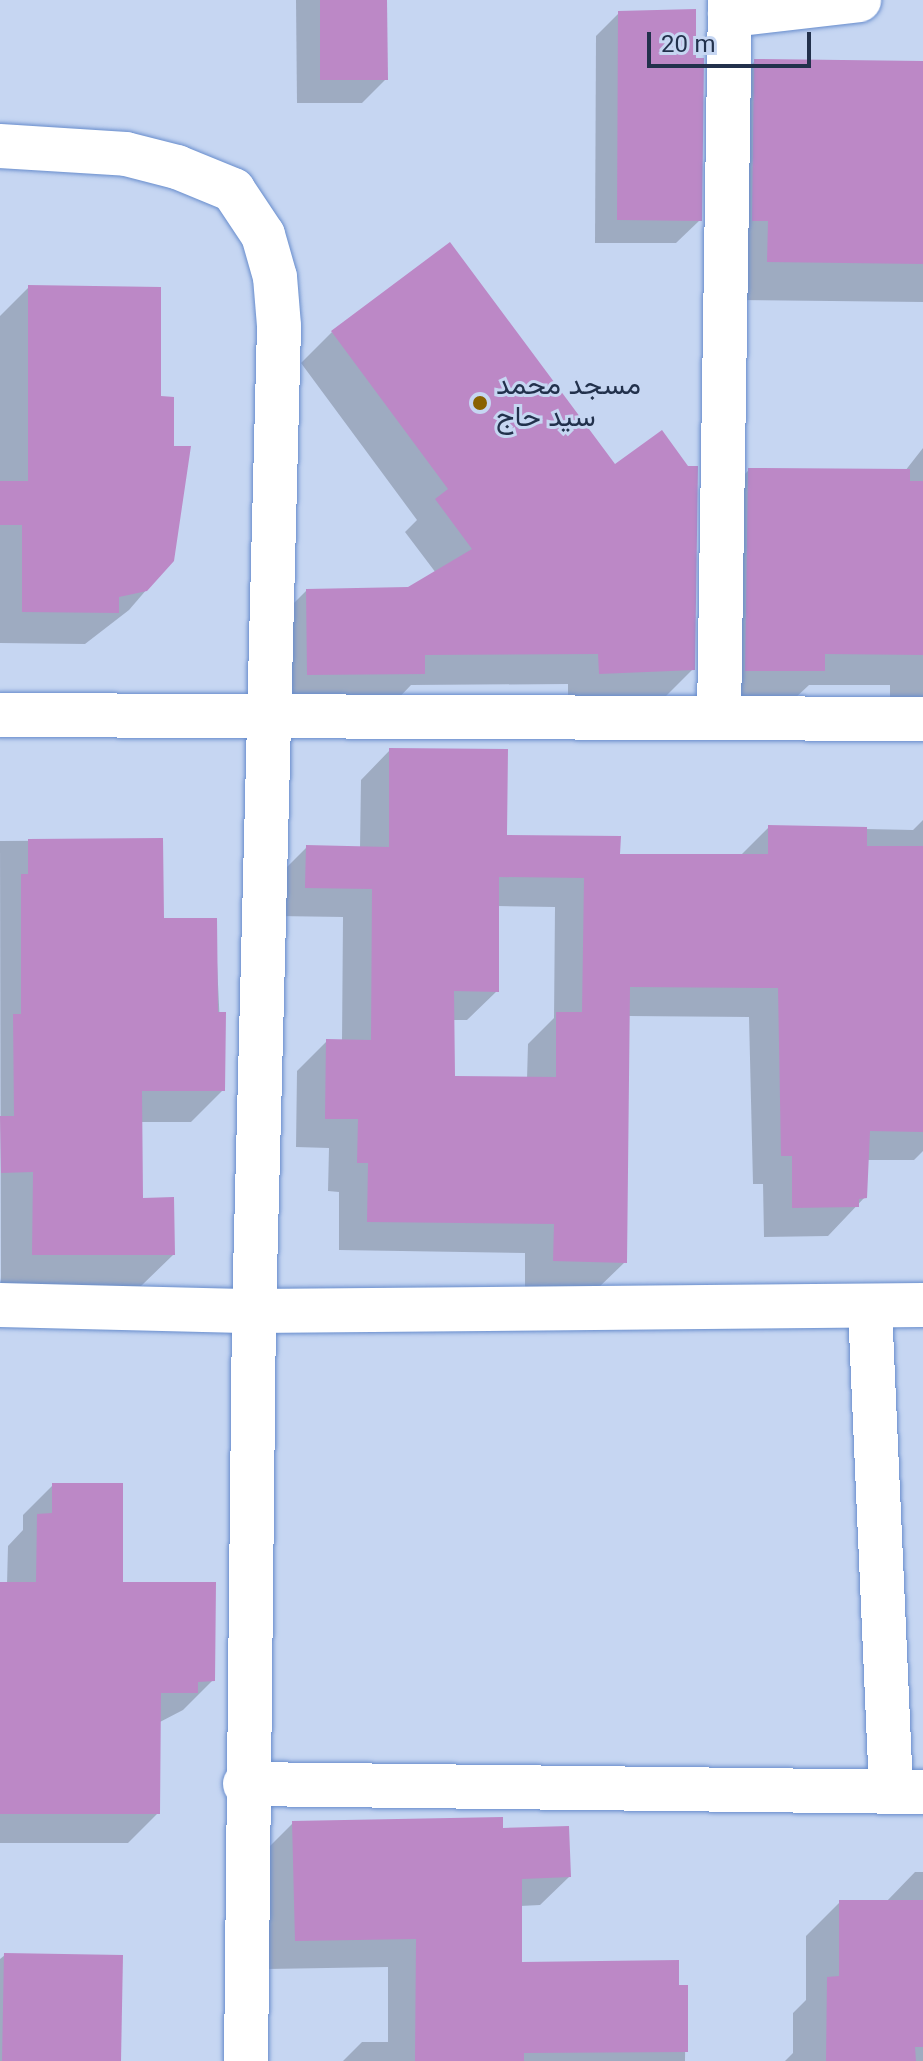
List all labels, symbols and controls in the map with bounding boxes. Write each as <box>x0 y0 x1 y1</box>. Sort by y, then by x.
scale bar <box>651 16 815 66</box>
text: 20 m <box>661 27 715 65</box>
place label: مسجد محمد سيد حاج <box>496 370 641 436</box>
marker: مسجد محمد سيد حاج <box>471 394 489 412</box>

